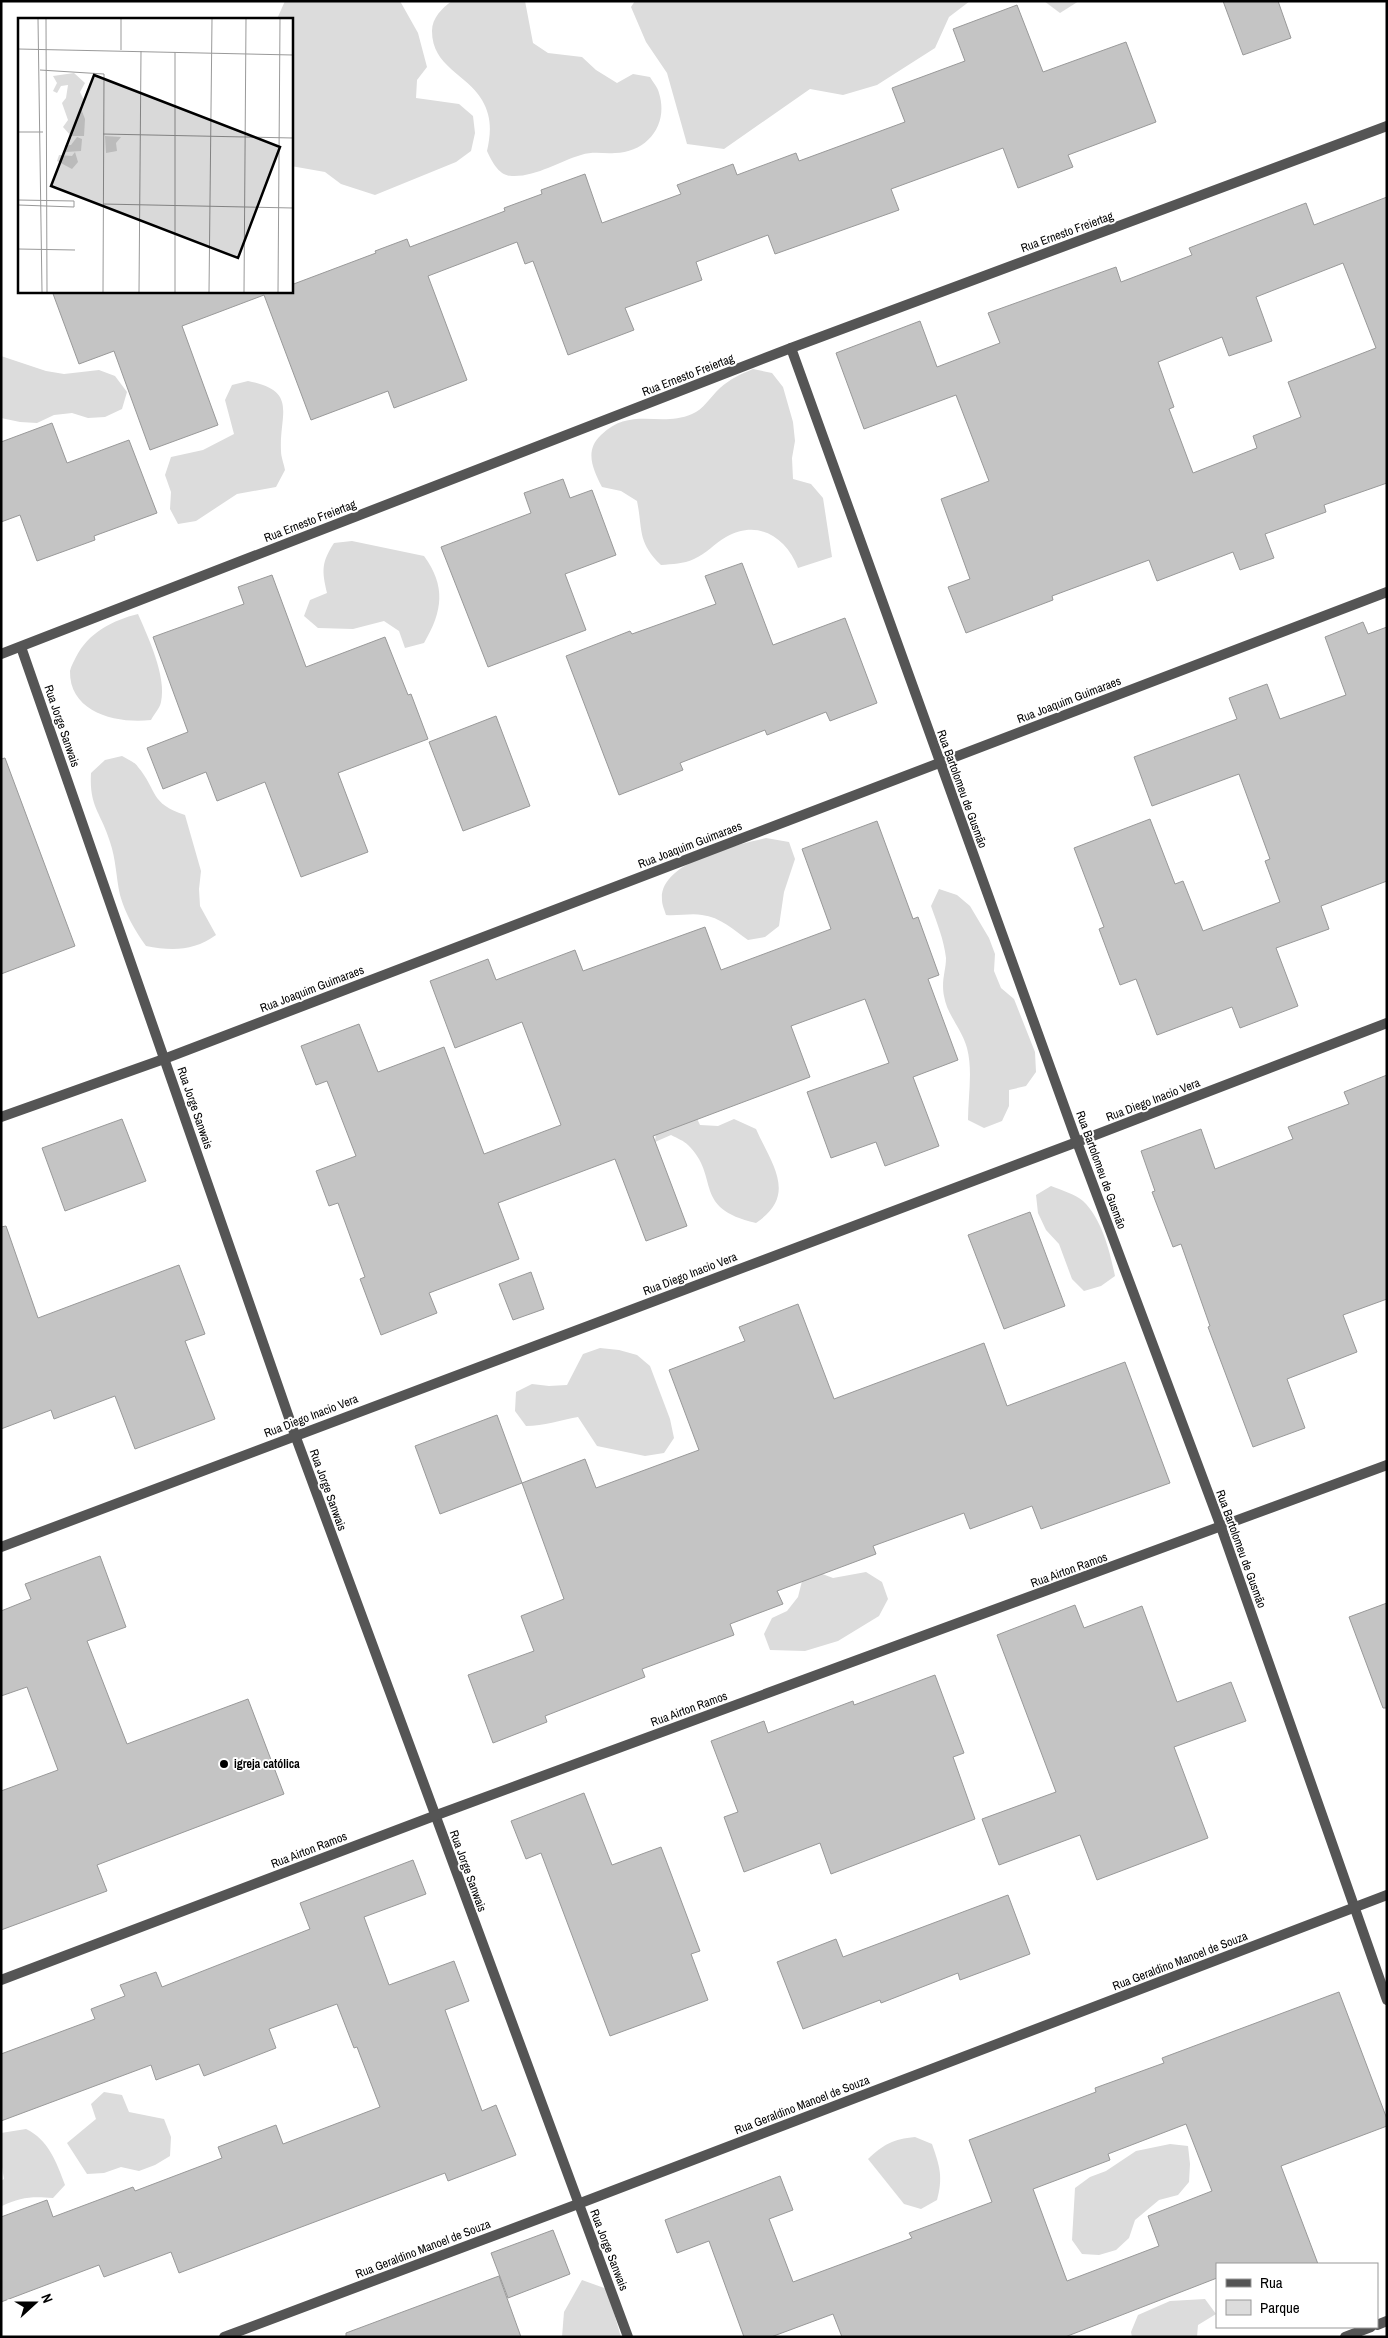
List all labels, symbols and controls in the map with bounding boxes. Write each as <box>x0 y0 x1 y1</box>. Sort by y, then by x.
inset map <box>18 18 292 292</box>
street label: Rua Ernesto Freiertag <box>1019 208 1116 256</box>
street label: Rua Ernesto Freiertag <box>640 350 737 400</box>
street label: Rua Ernesto Freiertag <box>262 496 359 546</box>
street label: Rua Joaquim Guimaraes <box>1015 673 1123 727</box>
street label: Rua Jorge Sanwais <box>40 683 84 769</box>
street label: Rua Bartolomeu de Gusmão <box>933 728 991 850</box>
street label: Rua Joaquim Guimaraes <box>636 818 744 872</box>
street label: Rua Joaquim Guimaraes <box>258 962 366 1016</box>
street label: Rua Jorge Sanwais <box>173 1065 217 1151</box>
street label: Rua Diego Inacio Vera <box>1104 1075 1203 1125</box>
street label: Rua Bartolomeu de Gusmão <box>1072 1109 1130 1231</box>
street label: Rua Diego Inacio Vera <box>641 1249 740 1299</box>
street label: Rua Diego Inacio Vera <box>262 1391 361 1441</box>
street label: Rua Jorge Sanwais <box>306 1447 350 1533</box>
street label: Rua Bartolomeu de Gusmão <box>1212 1488 1270 1610</box>
street label: Rua Airton Ramos <box>1028 1549 1110 1591</box>
street label: Rua Airton Ramos <box>648 1688 730 1730</box>
place label: igreja católica <box>234 1756 300 1772</box>
marker: igreja católica <box>218 1758 230 1770</box>
street label: Rua Airton Ramos <box>269 1828 349 1872</box>
street label: Rua Jorge Sanwais <box>446 1828 490 1914</box>
street label: Rua Geraldino Manoel de Souza <box>1110 1928 1250 1994</box>
street label: Rua Geraldino Manoel de Souza <box>732 2072 872 2138</box>
street label: Rua Jorge Sanwais <box>586 2207 632 2293</box>
street label: Rua Geraldino Manoel de Souza <box>353 2216 493 2282</box>
legend <box>1216 2263 1378 2328</box>
text: Rua <box>1260 2272 1283 2293</box>
north arrow <box>10 2278 60 2328</box>
text: N <box>37 2291 57 2305</box>
text: Parque <box>1260 2297 1300 2318</box>

